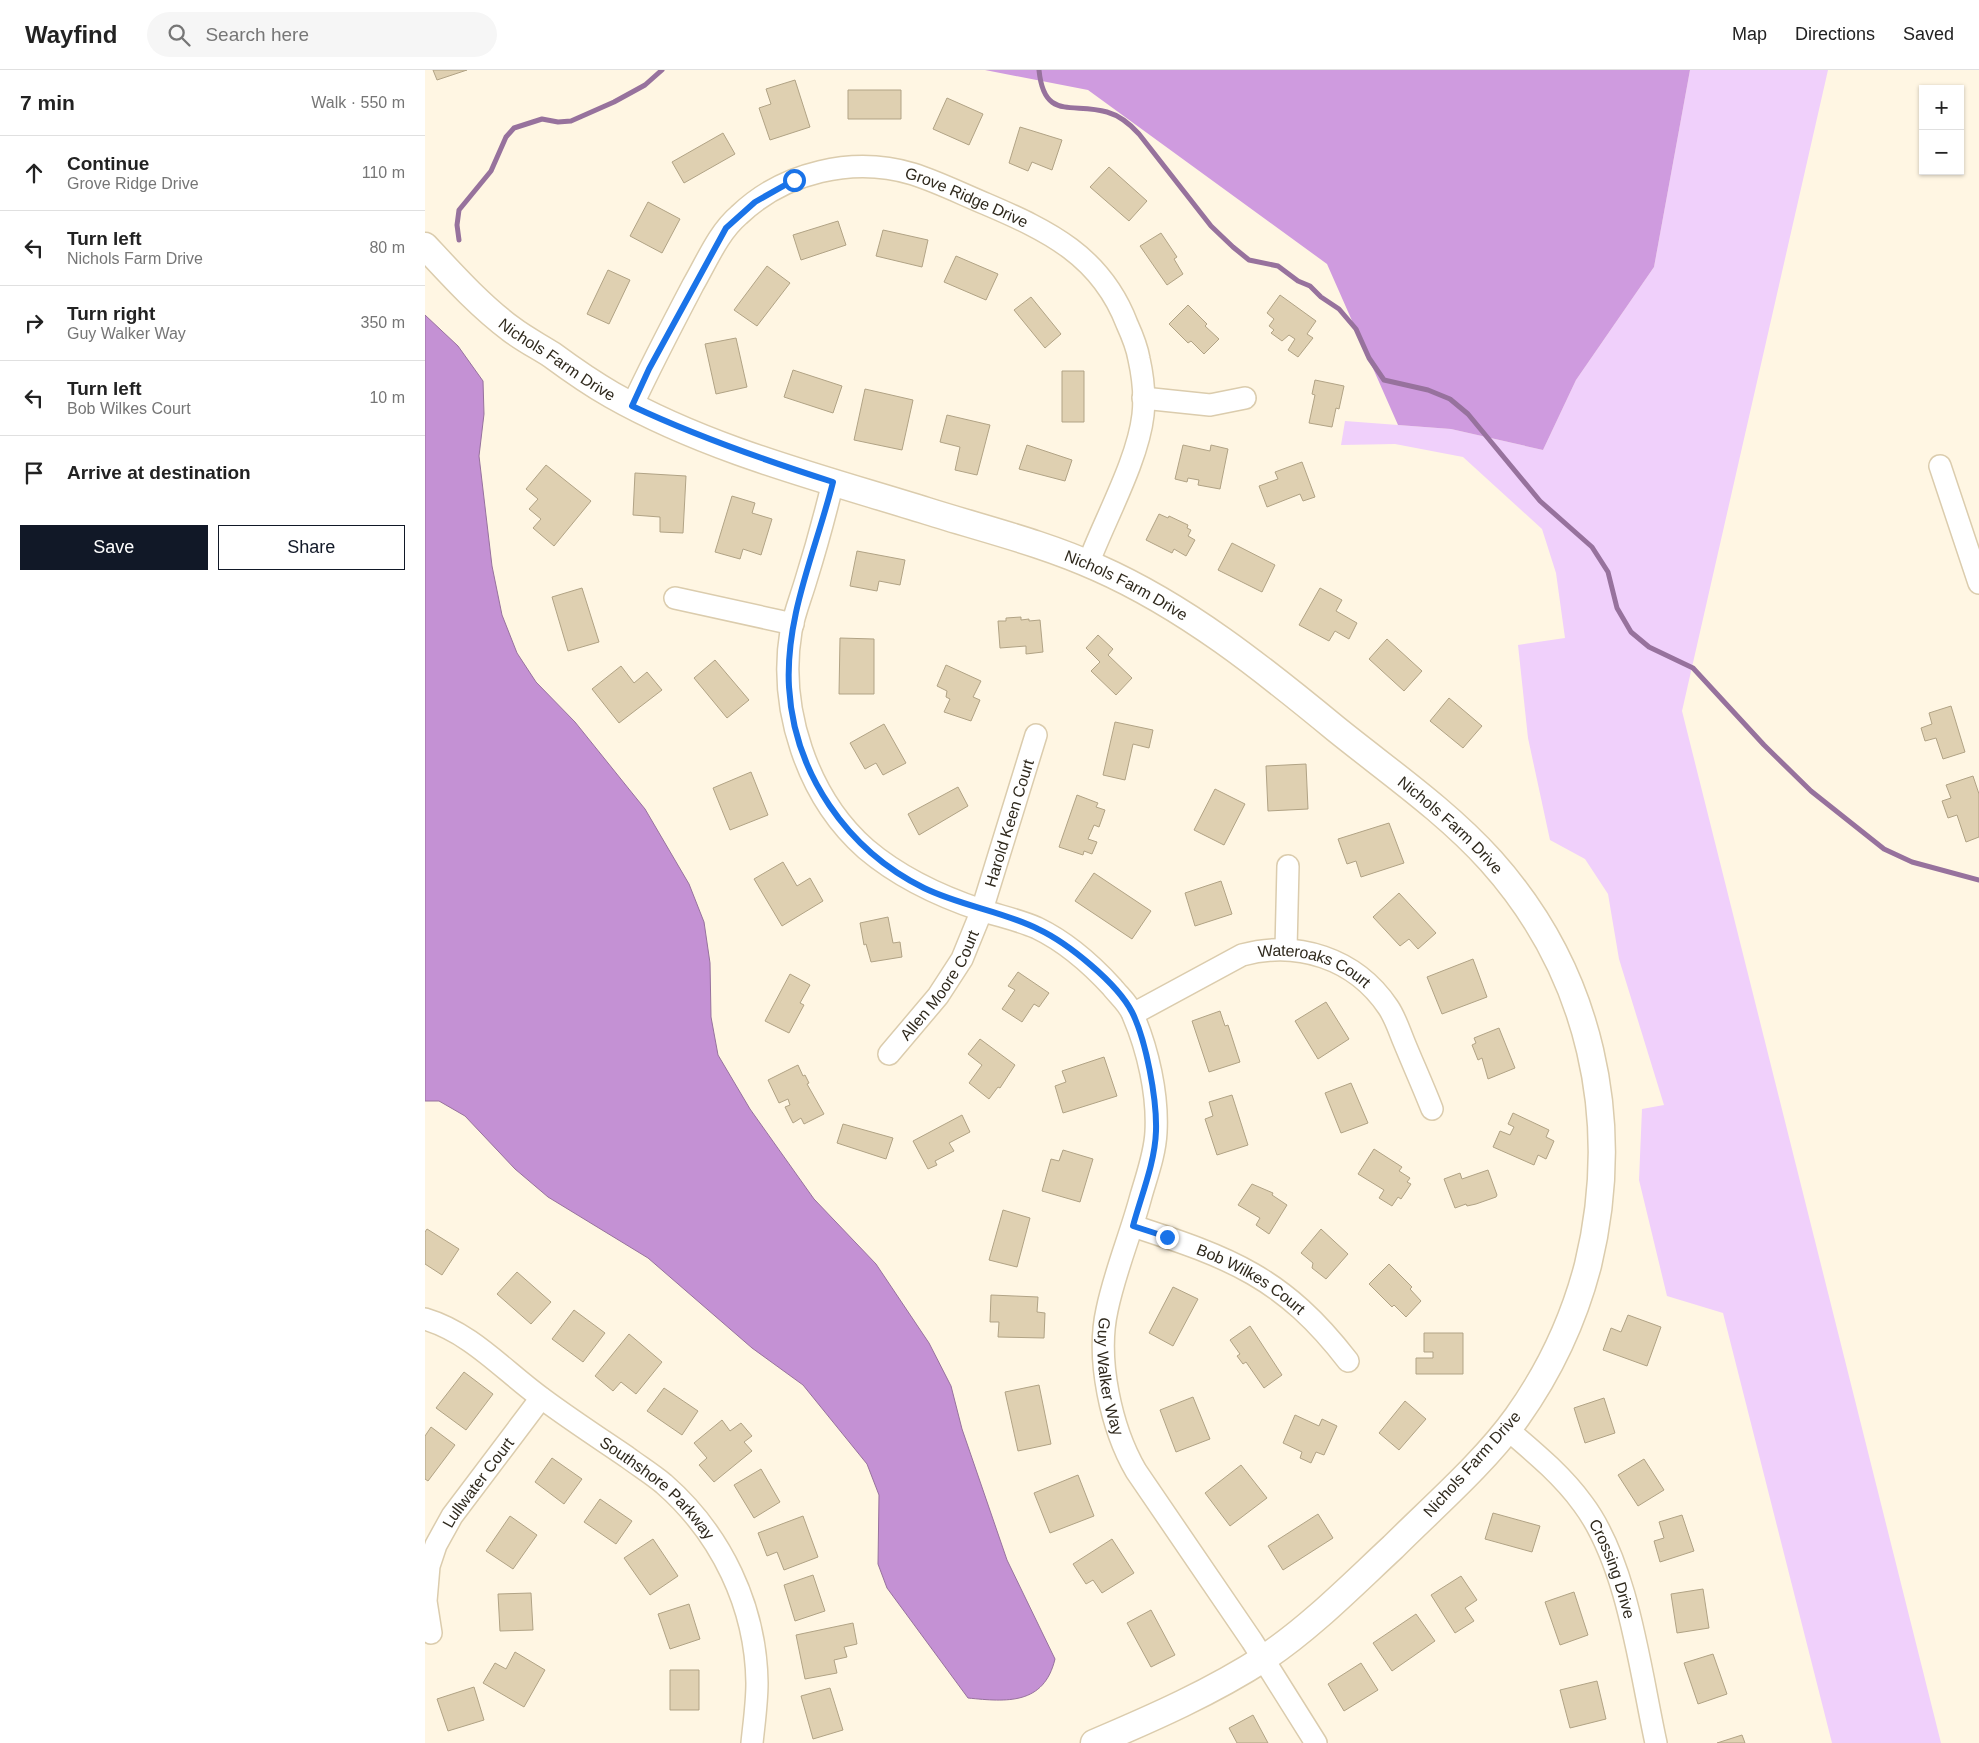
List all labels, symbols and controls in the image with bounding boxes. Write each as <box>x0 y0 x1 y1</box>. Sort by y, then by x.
search box <box>147 12 497 57</box>
text: Wayfind <box>25 21 117 48</box>
icon: search <box>165 21 193 49</box>
text: Search here <box>205 24 309 45</box>
text: Map <box>1732 24 1767 44</box>
text: Directions <box>1795 24 1875 44</box>
text: Saved <box>1903 24 1954 44</box>
map controls <box>1919 85 1964 175</box>
button: + <box>1919 85 1964 130</box>
text: 7 min <box>20 91 75 114</box>
text: Walk · 550 m <box>311 94 405 111</box>
button: − <box>1919 130 1964 175</box>
text: Continue <box>67 153 149 174</box>
icon: ahead <box>20 159 48 187</box>
text: 110 m <box>362 164 405 181</box>
street label: Grove Ridge Drive <box>903 164 1031 230</box>
route start <box>783 169 806 192</box>
text: Grove Ridge Drive <box>67 175 199 192</box>
text: Turn left <box>67 228 142 249</box>
icon: left <box>20 234 48 262</box>
text: 80 m <box>369 239 405 256</box>
text: Nichols Farm Drive <box>67 250 203 267</box>
text: Turn right <box>67 303 155 324</box>
icon: right <box>20 309 48 337</box>
text: 350 m <box>361 314 405 331</box>
street label: Nichols Farm Drive <box>496 315 619 404</box>
text: Guy Walker Way <box>67 325 186 342</box>
text: Turn left <box>67 378 142 399</box>
icon: left <box>20 384 48 412</box>
text: 10 m <box>369 389 405 406</box>
text: Bob Wilkes Court <box>67 400 191 417</box>
icon: arrive <box>20 459 48 487</box>
text: Arrive at destination <box>67 462 251 483</box>
button: Save <box>20 525 208 570</box>
button: Share <box>218 525 405 570</box>
street label: Nichols Farm Drive <box>1062 547 1191 623</box>
street label: Harold Keen Court <box>981 757 1037 889</box>
street label: Nichols Farm Drive <box>1395 773 1507 877</box>
street label: Allen Moore Court <box>896 927 982 1043</box>
street label: Wateroaks Court <box>1257 941 1375 991</box>
route end <box>1156 1226 1179 1249</box>
street label: Bob Wilkes Court <box>1194 1240 1309 1318</box>
street label: Guy Walker Way <box>1095 1316 1127 1437</box>
street label: Nichols Farm Drive <box>1420 1408 1524 1520</box>
street label: Southshore Parkway <box>597 1433 718 1542</box>
street label: Lullwater Court <box>439 1434 517 1530</box>
street label: Crossing Drive <box>1586 1516 1639 1620</box>

